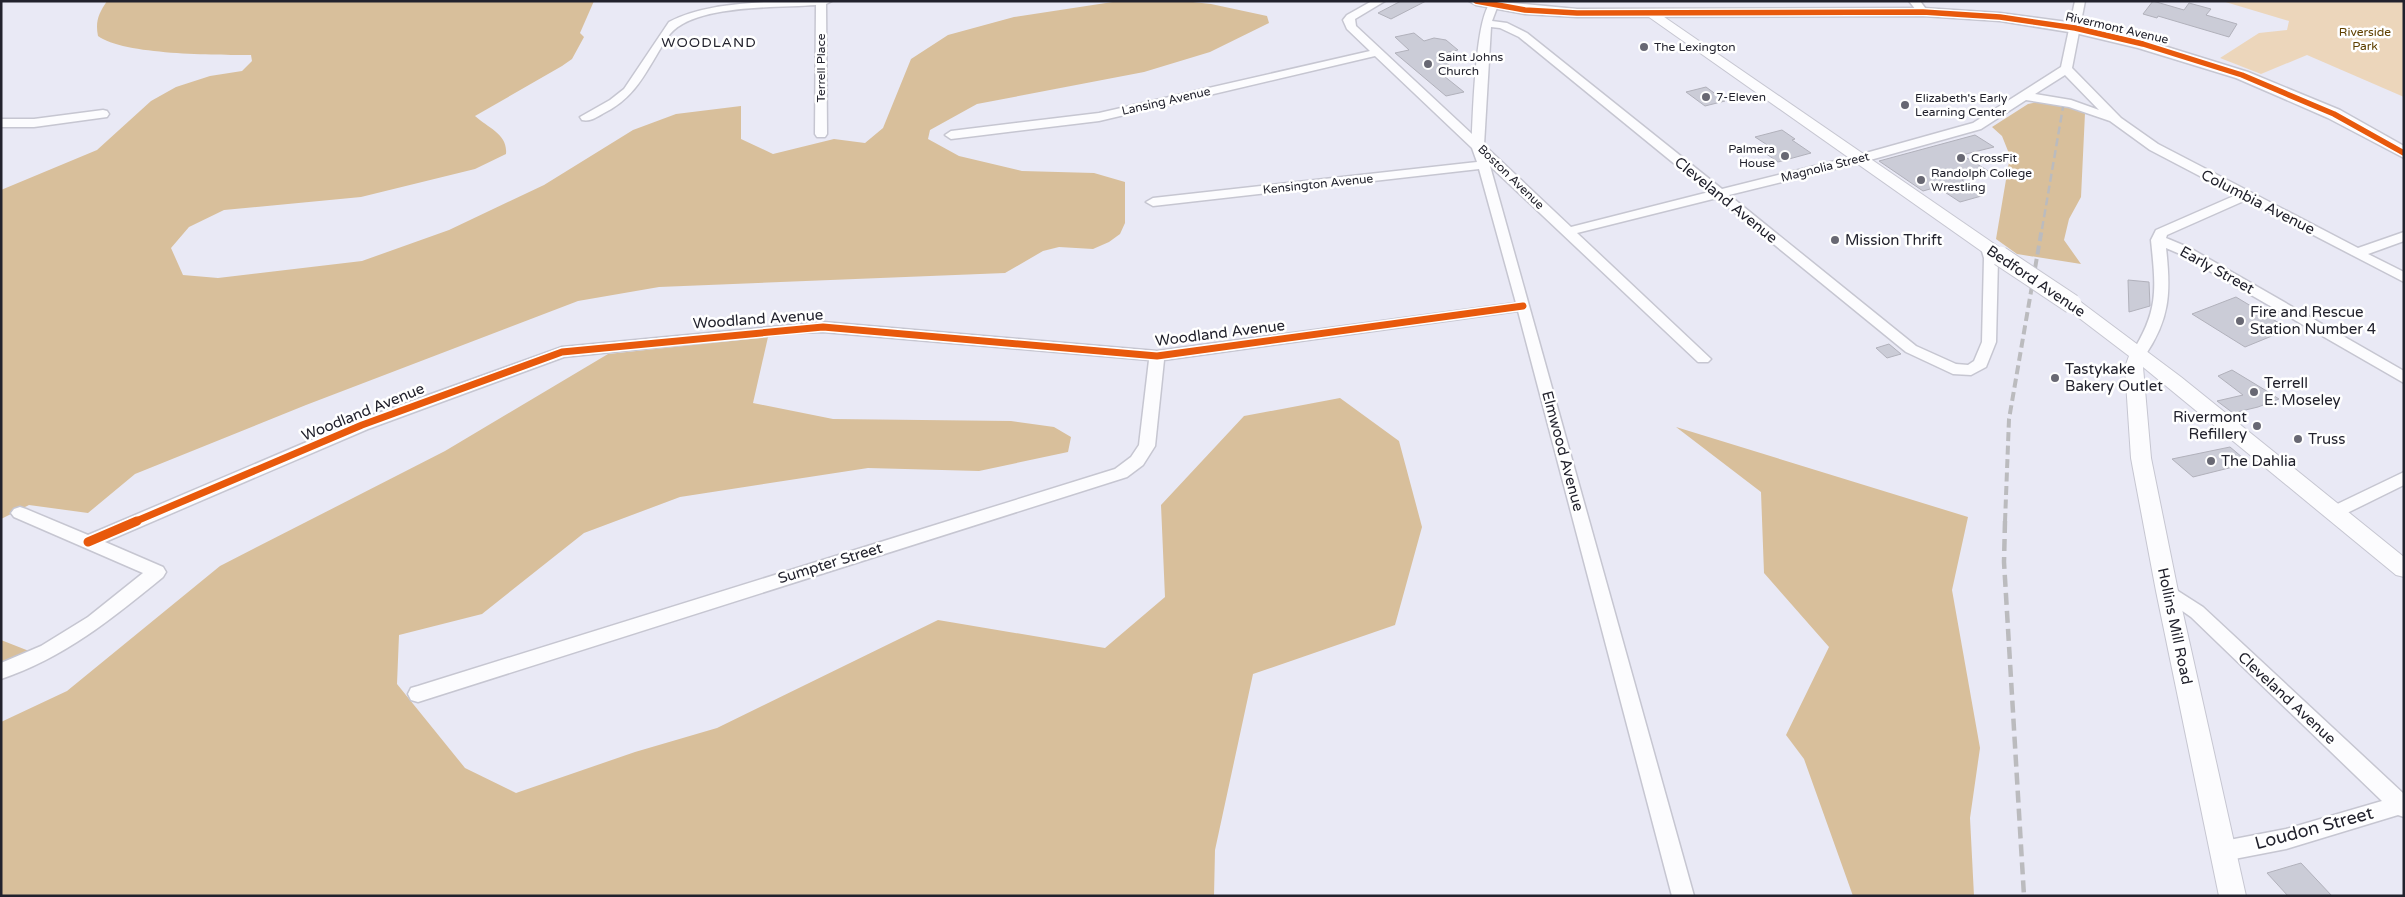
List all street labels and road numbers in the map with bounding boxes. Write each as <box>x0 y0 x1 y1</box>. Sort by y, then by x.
street label: Rivermont Avenue <box>2064 9 2170 47</box>
street label: Terrell Place <box>814 33 828 103</box>
street label: Lansing Avenue <box>1120 84 1212 118</box>
street label: Boston Avenue <box>1475 142 1547 212</box>
street label: Magnolia Street <box>1779 149 1871 185</box>
street label: Cleveland Avenue <box>1671 153 1781 247</box>
street label: Columbia Avenue <box>2198 166 2318 238</box>
street label: Kensington Avenue <box>1262 171 1374 197</box>
street label: Bedford Avenue <box>1983 241 2089 321</box>
street label: Early Street <box>2177 242 2258 298</box>
street label: Woodland Avenue <box>692 305 824 333</box>
street label: Woodland Avenue <box>1154 316 1286 350</box>
street label: Woodland Avenue <box>299 379 427 445</box>
street label: Elmwood Avenue <box>1538 389 1588 513</box>
street label: Sumpter Street <box>776 539 885 587</box>
street label: Hollins Mill Road <box>2154 566 2196 686</box>
street label: Cleveland Avenue <box>2234 648 2340 748</box>
street label: Loudon Street <box>2252 802 2376 854</box>

